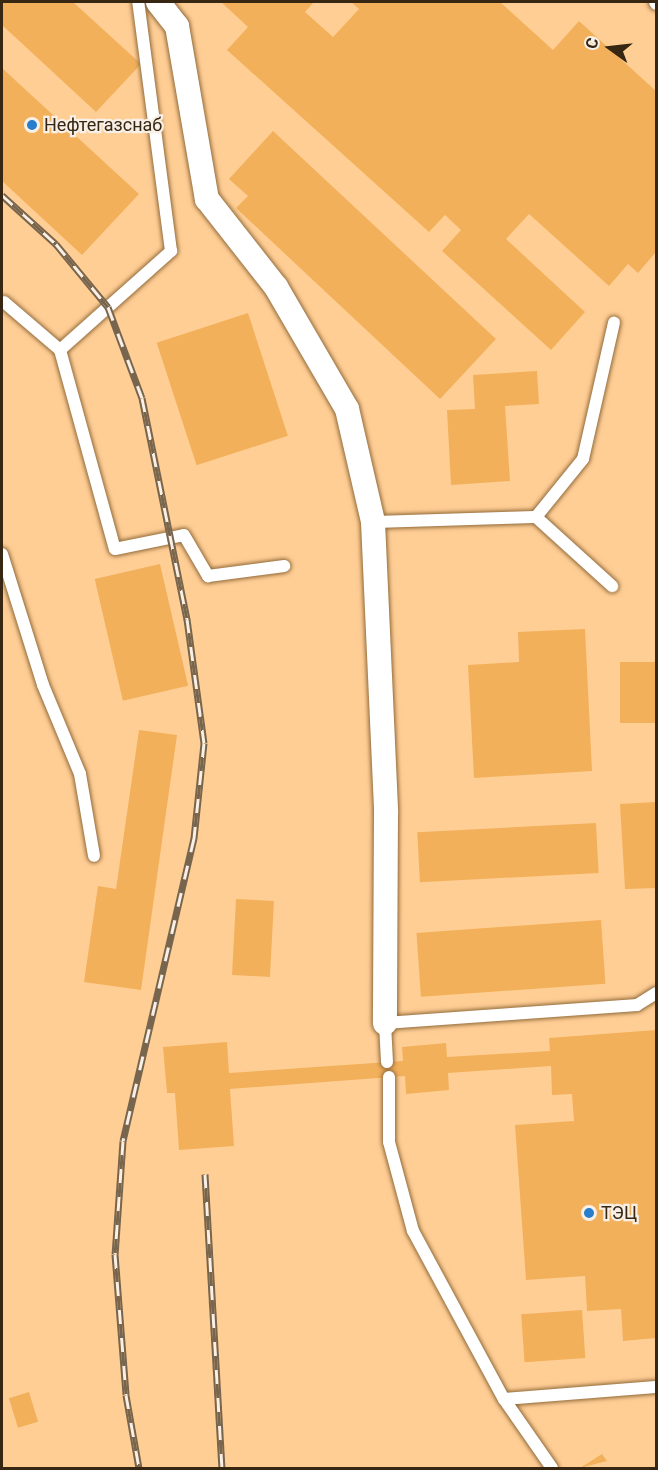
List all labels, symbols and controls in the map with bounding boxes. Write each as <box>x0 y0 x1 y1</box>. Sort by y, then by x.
north arrow <box>580 18 640 78</box>
text: С <box>582 36 603 51</box>
place label: Нефтегазснаб <box>44 114 162 136</box>
marker: Нефтегазснаб <box>25 118 39 132</box>
place label: ТЭЦ <box>601 1202 637 1224</box>
marker: ТЭЦ <box>582 1206 596 1220</box>

